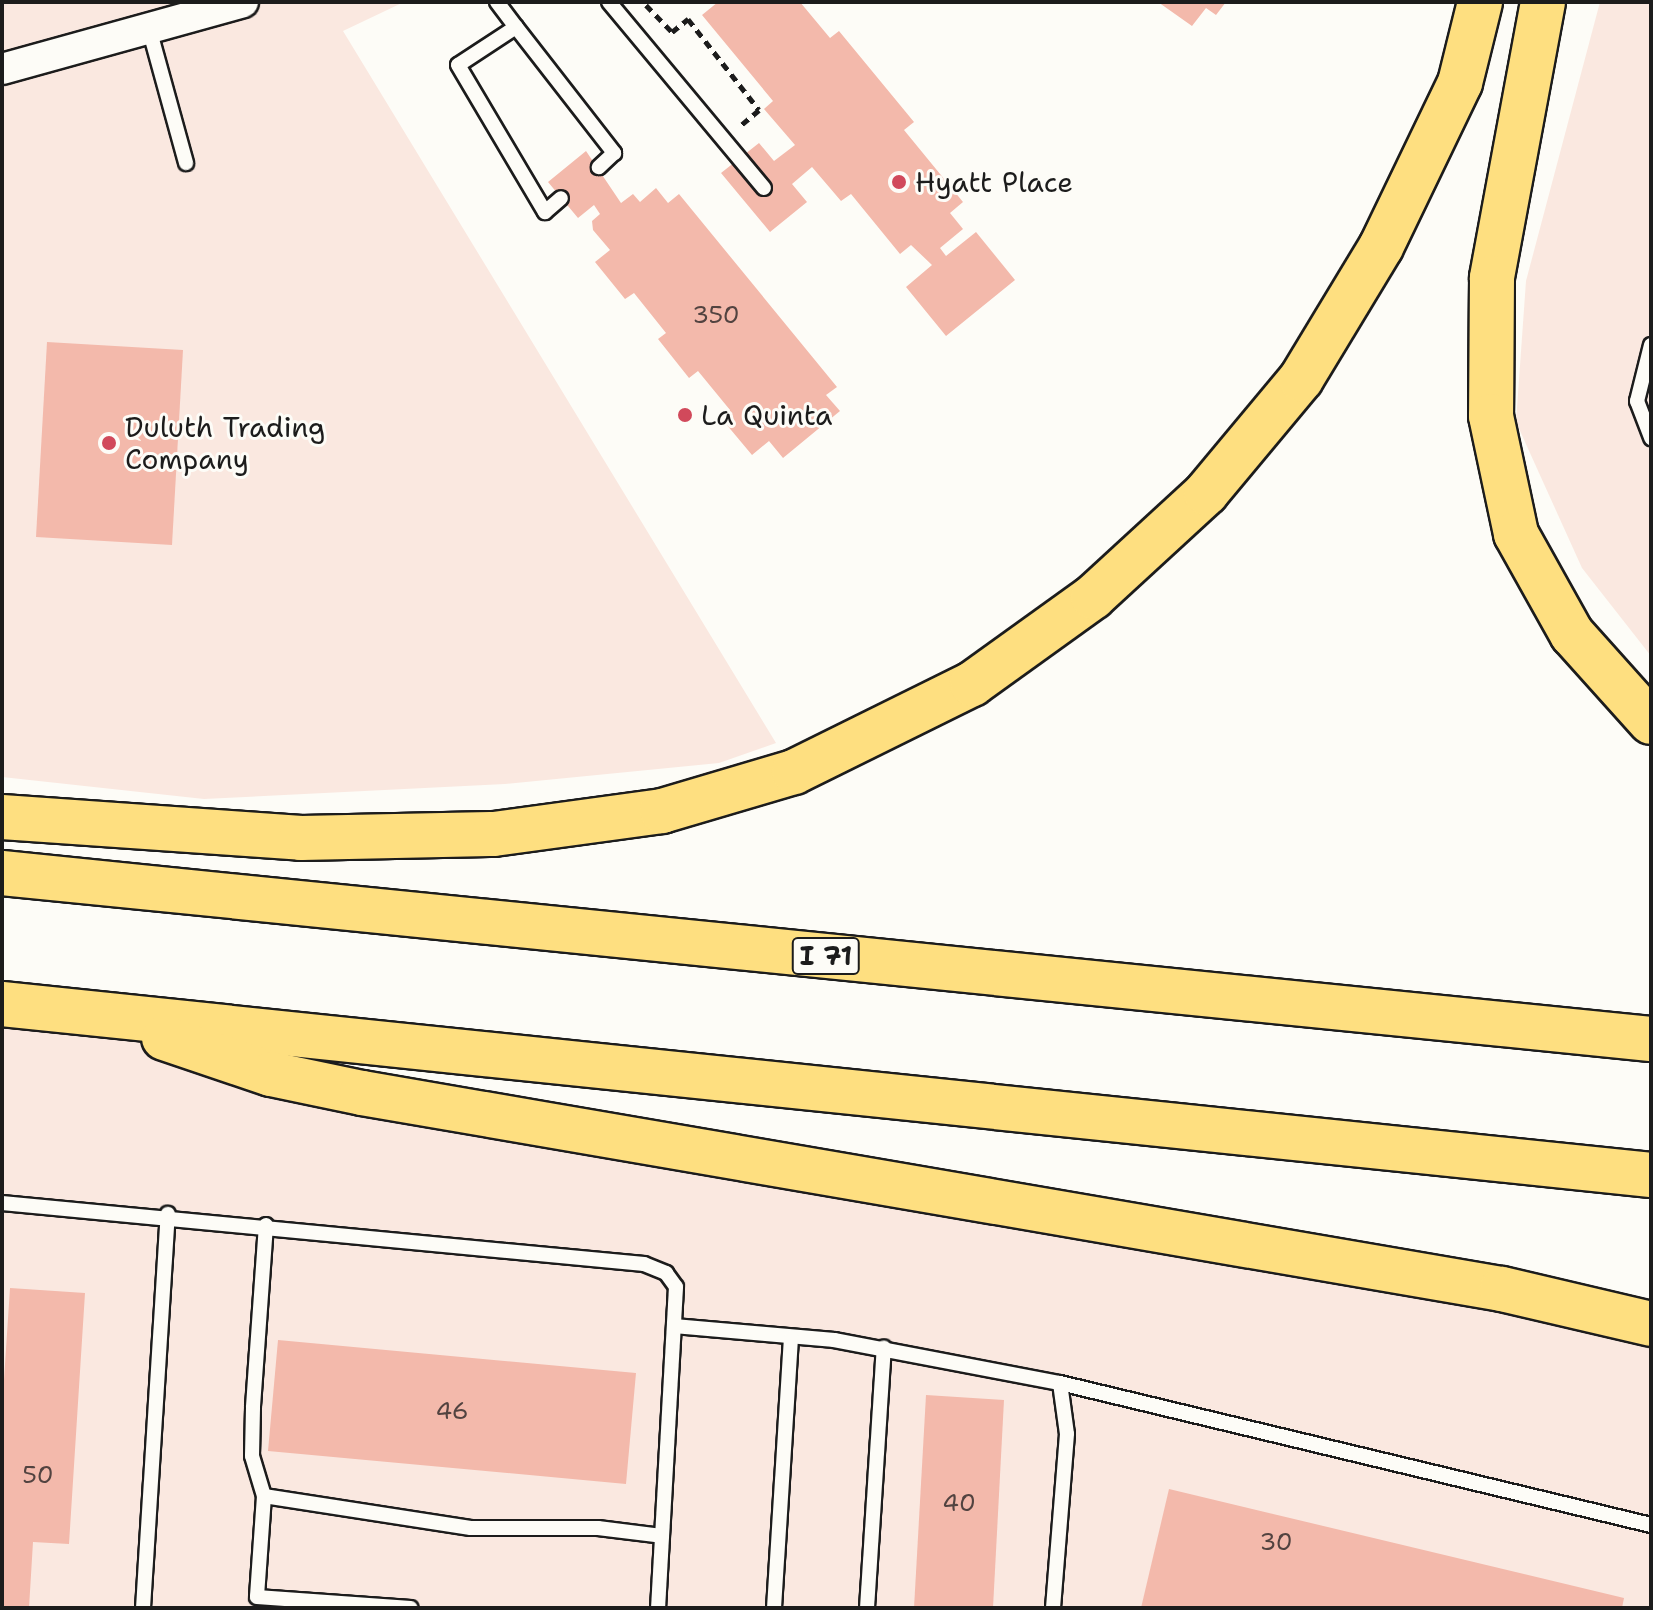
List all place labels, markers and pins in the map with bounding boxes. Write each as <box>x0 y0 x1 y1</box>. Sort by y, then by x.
place label: Hyatt Place <box>915 165 1073 199</box>
marker: Hyatt Place <box>890 173 908 191</box>
place label: La Quinta <box>701 398 833 432</box>
marker: La Quinta <box>676 406 694 424</box>
place label: Duluth Trading Company <box>125 410 325 476</box>
marker: Duluth Trading Company <box>100 434 118 452</box>

